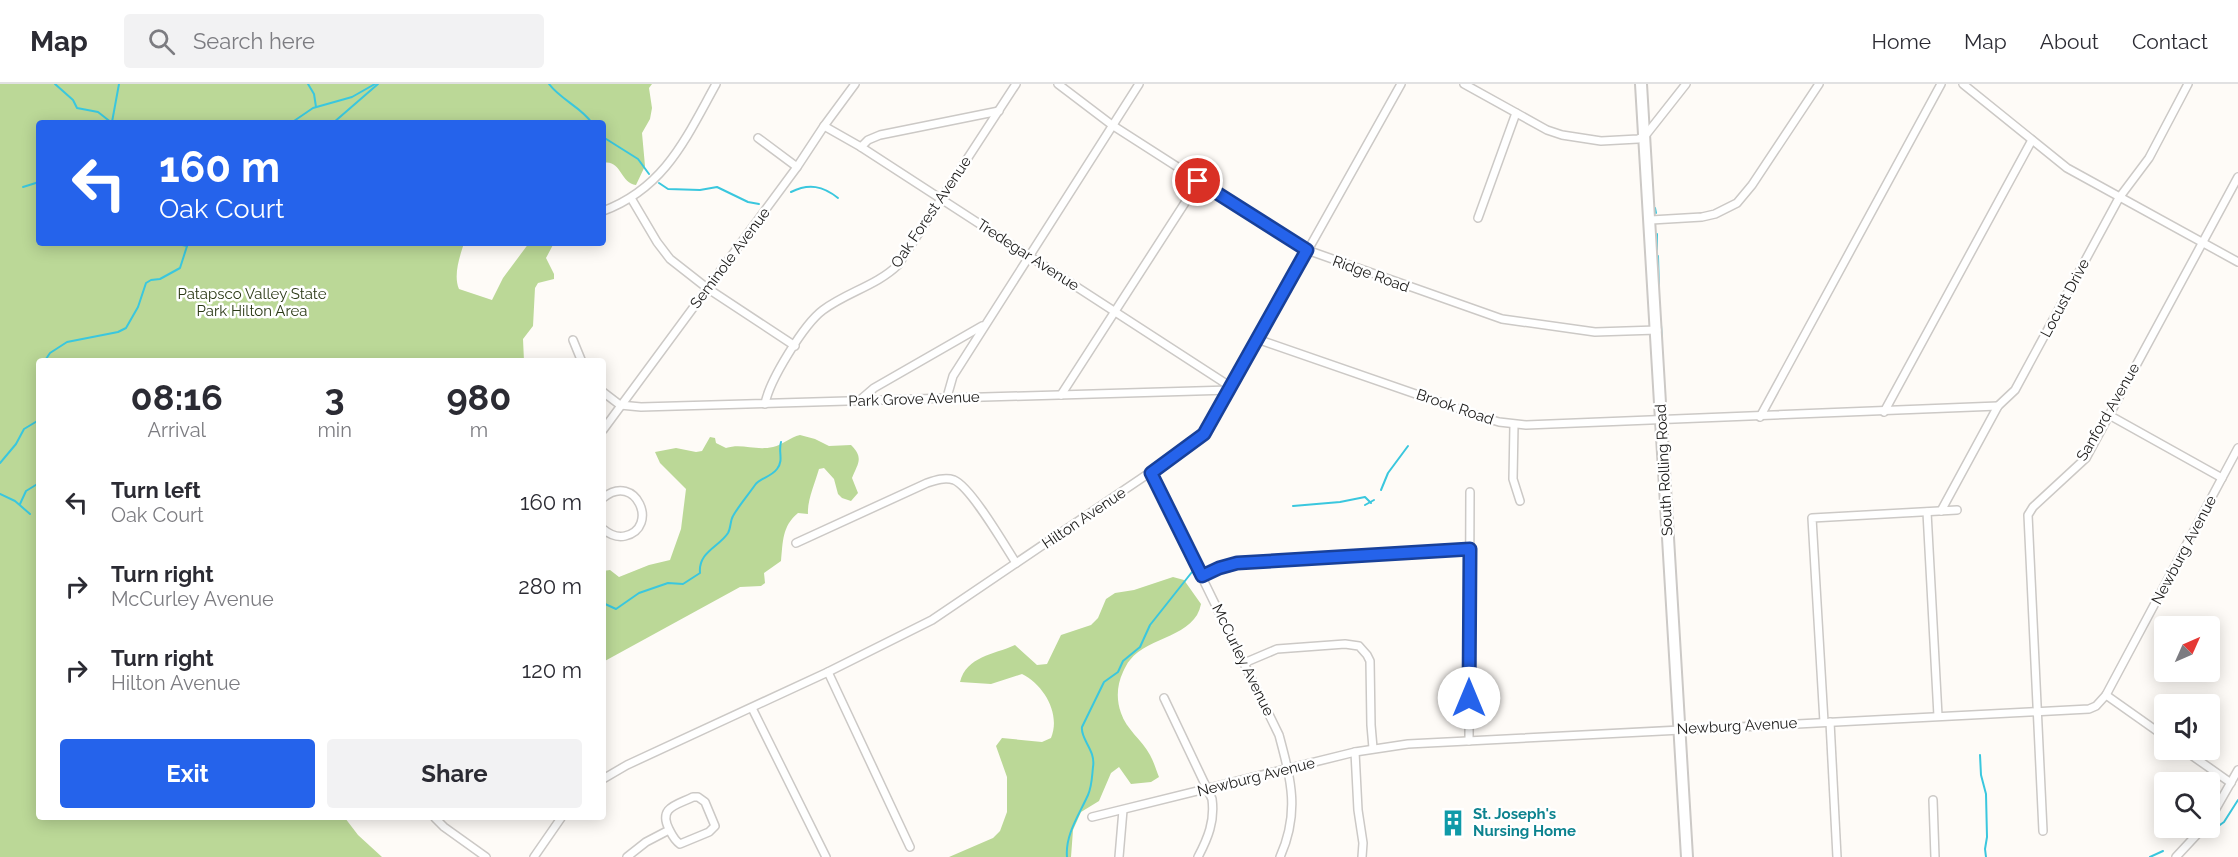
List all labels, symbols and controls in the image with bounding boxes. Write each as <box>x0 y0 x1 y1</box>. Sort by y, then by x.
search box <box>124 14 544 68</box>
text: Map <box>30 25 88 58</box>
icon: search <box>145 25 178 58</box>
text: Search here <box>193 28 315 54</box>
text: Home <box>1872 29 1931 54</box>
text: Map <box>1964 29 2007 54</box>
text: About <box>2040 29 2099 54</box>
text: Contact <box>2132 29 2208 54</box>
text: 160 m <box>159 143 280 192</box>
icon: left <box>60 144 138 222</box>
street label: Oak Forest Avenue <box>887 153 975 271</box>
pin <box>1172 155 1223 206</box>
icon: arrive <box>1181 164 1214 197</box>
text: Oak Court <box>159 193 284 224</box>
street label: Seminole Avenue <box>686 204 774 312</box>
street label: Tredegar Avenue <box>974 215 1083 295</box>
street label: Ridge Road <box>1330 252 1412 296</box>
street label: Locust Drive <box>2037 255 2093 340</box>
park label: Patapsco Valley State Park Hilton Area <box>177 285 327 320</box>
street label: Sanford Avenue <box>2073 360 2143 464</box>
text: 08:16 <box>131 376 223 418</box>
text: 3 <box>325 376 345 418</box>
text: 980 <box>446 376 511 418</box>
street label: Brook Road <box>1414 385 1496 429</box>
street label: Park Grove Avenue <box>848 388 980 410</box>
street label: South Rolling Road <box>1652 403 1676 537</box>
text: Arrival <box>147 418 206 442</box>
text: min <box>317 418 352 442</box>
text: m <box>470 418 488 442</box>
text: Turn left <box>111 477 201 503</box>
street label: Hilton Avenue <box>1039 483 1129 553</box>
icon: left <box>60 486 93 519</box>
text: 160 m <box>520 489 582 515</box>
street label: Newburg Avenue <box>2148 492 2220 608</box>
text: Oak Court <box>111 503 204 527</box>
text: Turn right <box>111 561 214 587</box>
icon: right <box>60 570 93 603</box>
text: 280 m <box>518 573 582 599</box>
text: McCurley Avenue <box>111 587 274 611</box>
street label: McCurley Avenue <box>1208 601 1278 719</box>
north arrow <box>2154 616 2220 682</box>
map controls <box>2154 616 2220 838</box>
text: Turn right <box>111 645 214 671</box>
icon: right <box>60 654 93 687</box>
text: 120 m <box>522 657 582 683</box>
position arrow <box>1437 666 1501 730</box>
text: Hilton Avenue <box>111 671 240 695</box>
button: sound <box>2154 694 2220 760</box>
street label: Newburg Avenue <box>1676 714 1798 738</box>
button: Exit <box>60 739 315 808</box>
button: Share <box>327 739 582 808</box>
street label: Newburg Avenue <box>1195 754 1317 800</box>
button: search <box>2154 772 2220 838</box>
place label: St. Joseph's Nursing Home <box>1473 805 1576 840</box>
building icon: St. Joseph's Nursing Home <box>1438 808 1468 838</box>

